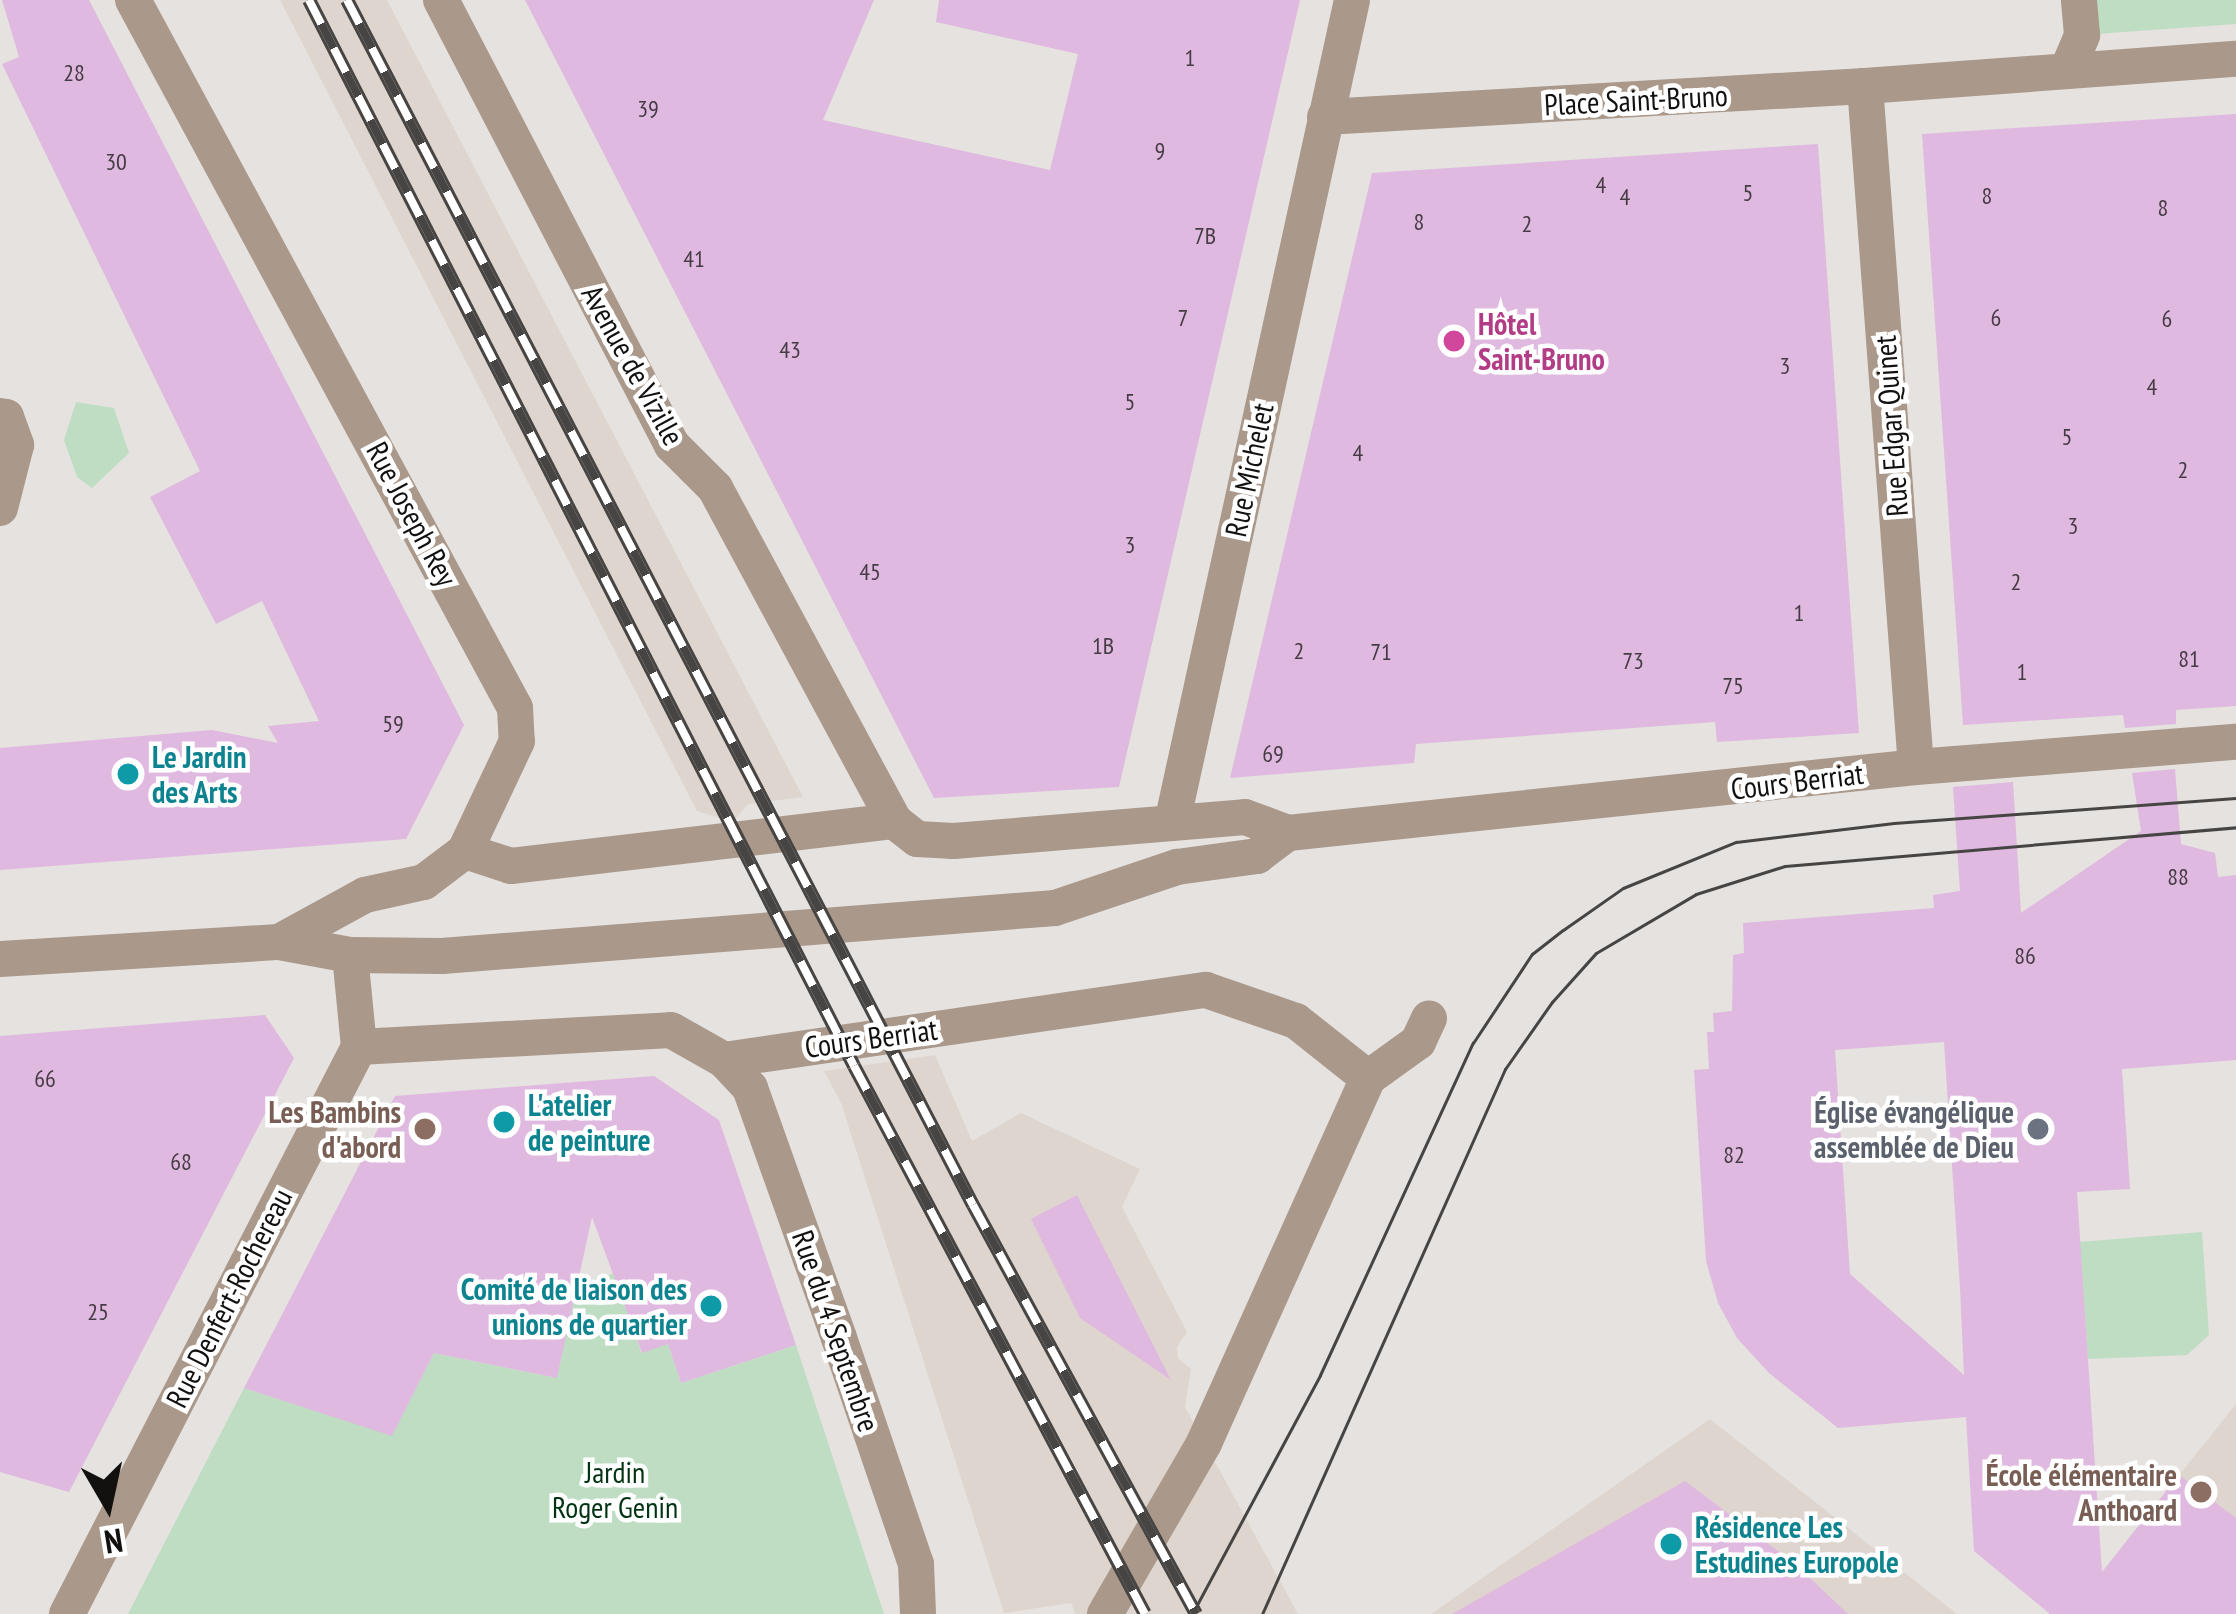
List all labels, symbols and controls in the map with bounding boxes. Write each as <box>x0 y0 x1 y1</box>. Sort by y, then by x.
house number: 1 <box>1185 44 1195 72</box>
house number: 28 <box>63 59 85 87</box>
street label: Place Saint-Bruno <box>1543 77 1729 123</box>
house number: 39 <box>637 95 659 123</box>
house number: 9 <box>1155 137 1165 165</box>
house number: 30 <box>105 148 127 176</box>
house number: 4 <box>1596 171 1606 199</box>
house number: 5 <box>1743 179 1753 207</box>
house number: 8 <box>1982 182 1992 210</box>
house number: 4 <box>1620 183 1630 211</box>
house number: 8 <box>2158 194 2168 222</box>
house number: 8 <box>1414 208 1424 236</box>
house number: 2 <box>1522 210 1532 238</box>
house number: 7B <box>1194 222 1216 250</box>
house number: 41 <box>683 245 705 273</box>
street label: Avenue de Vizille <box>574 278 692 452</box>
house number: 7 <box>1178 304 1188 332</box>
house number: 6 <box>1991 304 2001 332</box>
house number: 6 <box>2162 305 2172 333</box>
place label: Hôtel Saint-Bruno <box>1478 306 1605 376</box>
marker: Hôtel Saint-Bruno <box>1441 328 1467 354</box>
street label: Rue Edgar Quinet <box>1867 334 1915 518</box>
house number: 43 <box>779 336 801 364</box>
house number: 3 <box>1780 352 1790 380</box>
house number: 4 <box>2147 373 2157 401</box>
house number: 5 <box>1125 388 1135 416</box>
street label: Rue Michelet <box>1217 400 1281 540</box>
house number: 5 <box>2062 423 2072 451</box>
street label: Rue Joseph Rey <box>359 436 465 592</box>
house number: 4 <box>1353 439 1363 467</box>
house number: 2 <box>2178 456 2188 484</box>
house number: 3 <box>2068 512 2078 540</box>
house number: 3 <box>1125 531 1135 559</box>
house number: 45 <box>859 558 881 586</box>
house number: 2 <box>2011 568 2021 596</box>
house number: 1 <box>1794 599 1804 627</box>
house number: 1B <box>1092 632 1114 660</box>
house number: 2 <box>1294 637 1304 665</box>
house number: 71 <box>1370 638 1392 666</box>
house number: 81 <box>2178 645 2200 673</box>
house number: 73 <box>1622 647 1644 675</box>
house number: 1 <box>2017 658 2027 686</box>
house number: 75 <box>1722 672 1744 700</box>
house number: 59 <box>382 710 404 738</box>
place label: Le Jardin des Arts <box>152 739 246 810</box>
house number: 69 <box>1262 740 1284 768</box>
street label: Cours Berriat <box>1729 755 1865 807</box>
marker: Le Jardin des Arts <box>115 761 141 787</box>
house number: 88 <box>2167 863 2189 891</box>
house number: 86 <box>2014 942 2036 970</box>
street label: Cours Berriat <box>802 1011 940 1065</box>
house number: 66 <box>34 1065 56 1093</box>
place label: L'atelier de peinture <box>528 1087 651 1158</box>
place label: Les Bambins d'abord <box>269 1094 401 1164</box>
place label: Église évangélique assemblée de Dieu <box>1814 1094 2014 1164</box>
marker: L'atelier de peinture <box>491 1109 517 1135</box>
marker: Les Bambins d'abord <box>412 1116 438 1142</box>
marker: Église évangélique assemblée de Dieu <box>2025 1116 2051 1142</box>
house number: 82 <box>1723 1141 1745 1169</box>
house number: 68 <box>170 1148 192 1176</box>
street label: Rue Denfert-Rochereau <box>158 1183 300 1413</box>
street label: Rue du 4 Septembre <box>785 1226 887 1436</box>
place label: Comité de liaison des unions de quartier <box>461 1271 687 1342</box>
marker: Comité de liaison des unions de quartier <box>698 1293 724 1319</box>
house number: 25 <box>87 1298 109 1326</box>
north arrow <box>48 1446 168 1566</box>
park label: Jardin Roger Genin <box>552 1454 678 1524</box>
place label: École élémentaire Anthoard <box>1986 1457 2177 1528</box>
marker: École élémentaire Anthoard <box>2188 1479 2214 1505</box>
place label: Résidence Les Estudines Europole <box>1695 1509 1899 1580</box>
text: N <box>102 1519 126 1565</box>
marker: Résidence Les Estudines Europole <box>1658 1531 1684 1557</box>

